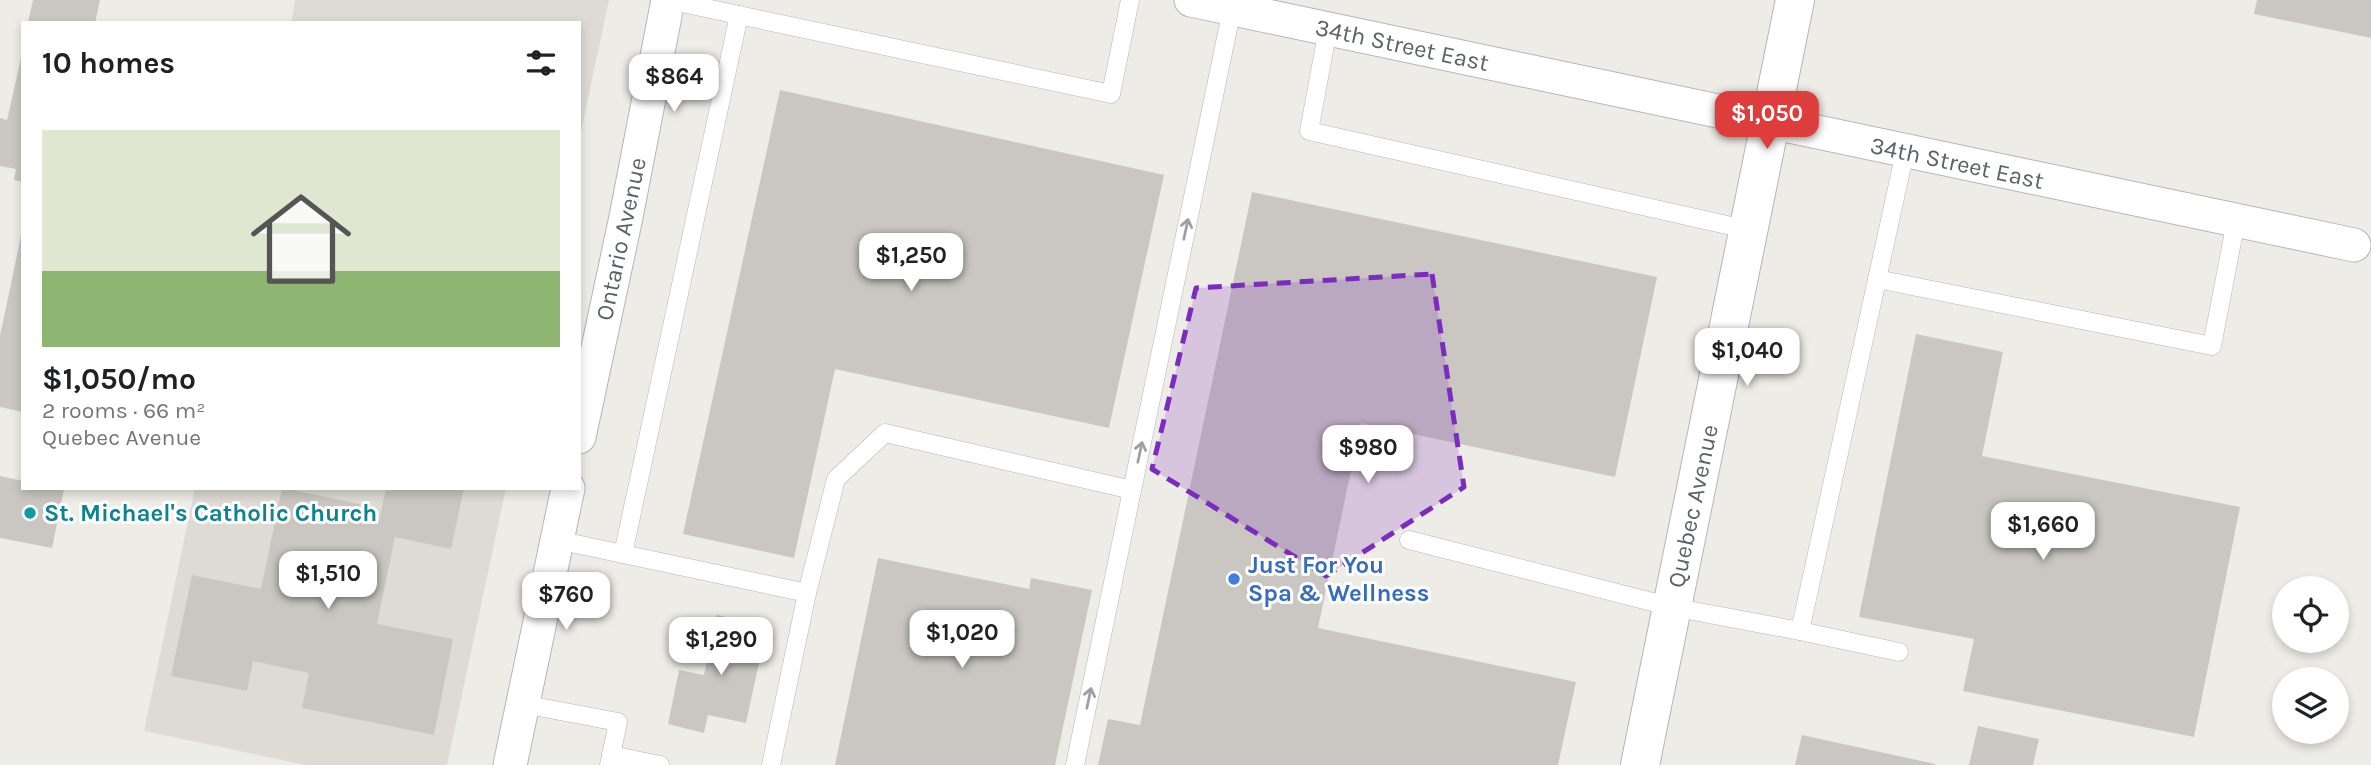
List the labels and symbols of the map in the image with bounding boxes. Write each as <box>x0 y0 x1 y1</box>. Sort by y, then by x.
street label: 34th Street East <box>1313 13 1491 77</box>
pin: $864 <box>633 54 715 114</box>
pin: $1,050 <box>1710 92 1824 151</box>
street label: 34th Street East <box>1868 131 2046 195</box>
street label: Ontario Avenue <box>590 155 652 323</box>
one-way arrow <box>1180 218 1194 241</box>
pin: $1,250 <box>854 233 968 293</box>
pin: $1,040 <box>1690 328 1804 388</box>
street label: Quebec Avenue <box>1662 422 1724 590</box>
pin: $980 <box>1327 426 1409 485</box>
one-way arrow <box>1134 441 1148 464</box>
place label: St. Michael's Catholic Church <box>44 499 377 527</box>
pin: $1,660 <box>1986 503 2100 562</box>
marker: St. Michael's Catholic Church <box>22 505 38 521</box>
place label: Just For You Spa & Wellness <box>1248 551 1429 607</box>
pin: $1,510 <box>271 552 385 611</box>
marker: Just For You Spa & Wellness <box>1226 571 1242 587</box>
pin: $760 <box>525 572 607 632</box>
pin: $1,020 <box>905 610 1019 670</box>
pin: $1,290 <box>664 618 778 677</box>
one-way arrow <box>1083 687 1097 710</box>

